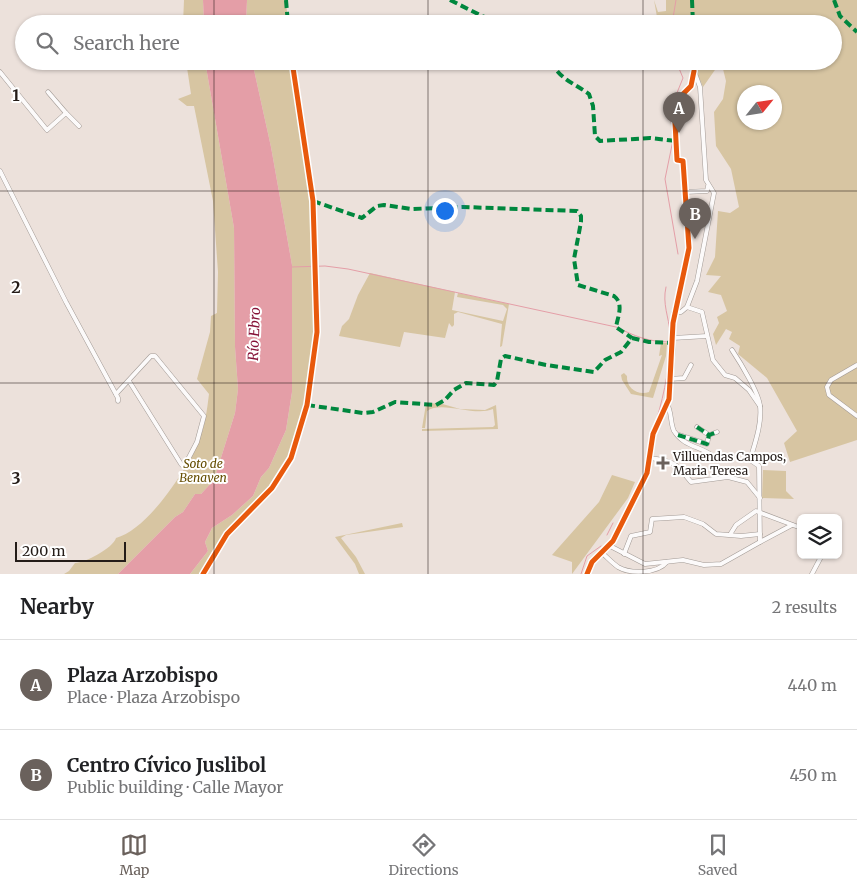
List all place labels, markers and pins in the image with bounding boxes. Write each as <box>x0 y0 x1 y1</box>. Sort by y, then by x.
pin: A <box>663 92 695 133</box>
pin: B <box>679 198 711 239</box>
place label: Villuendas Campos, Maria Teresa <box>672 449 786 478</box>
marker: Villuendas Campos, Maria Teresa <box>657 457 669 469</box>

